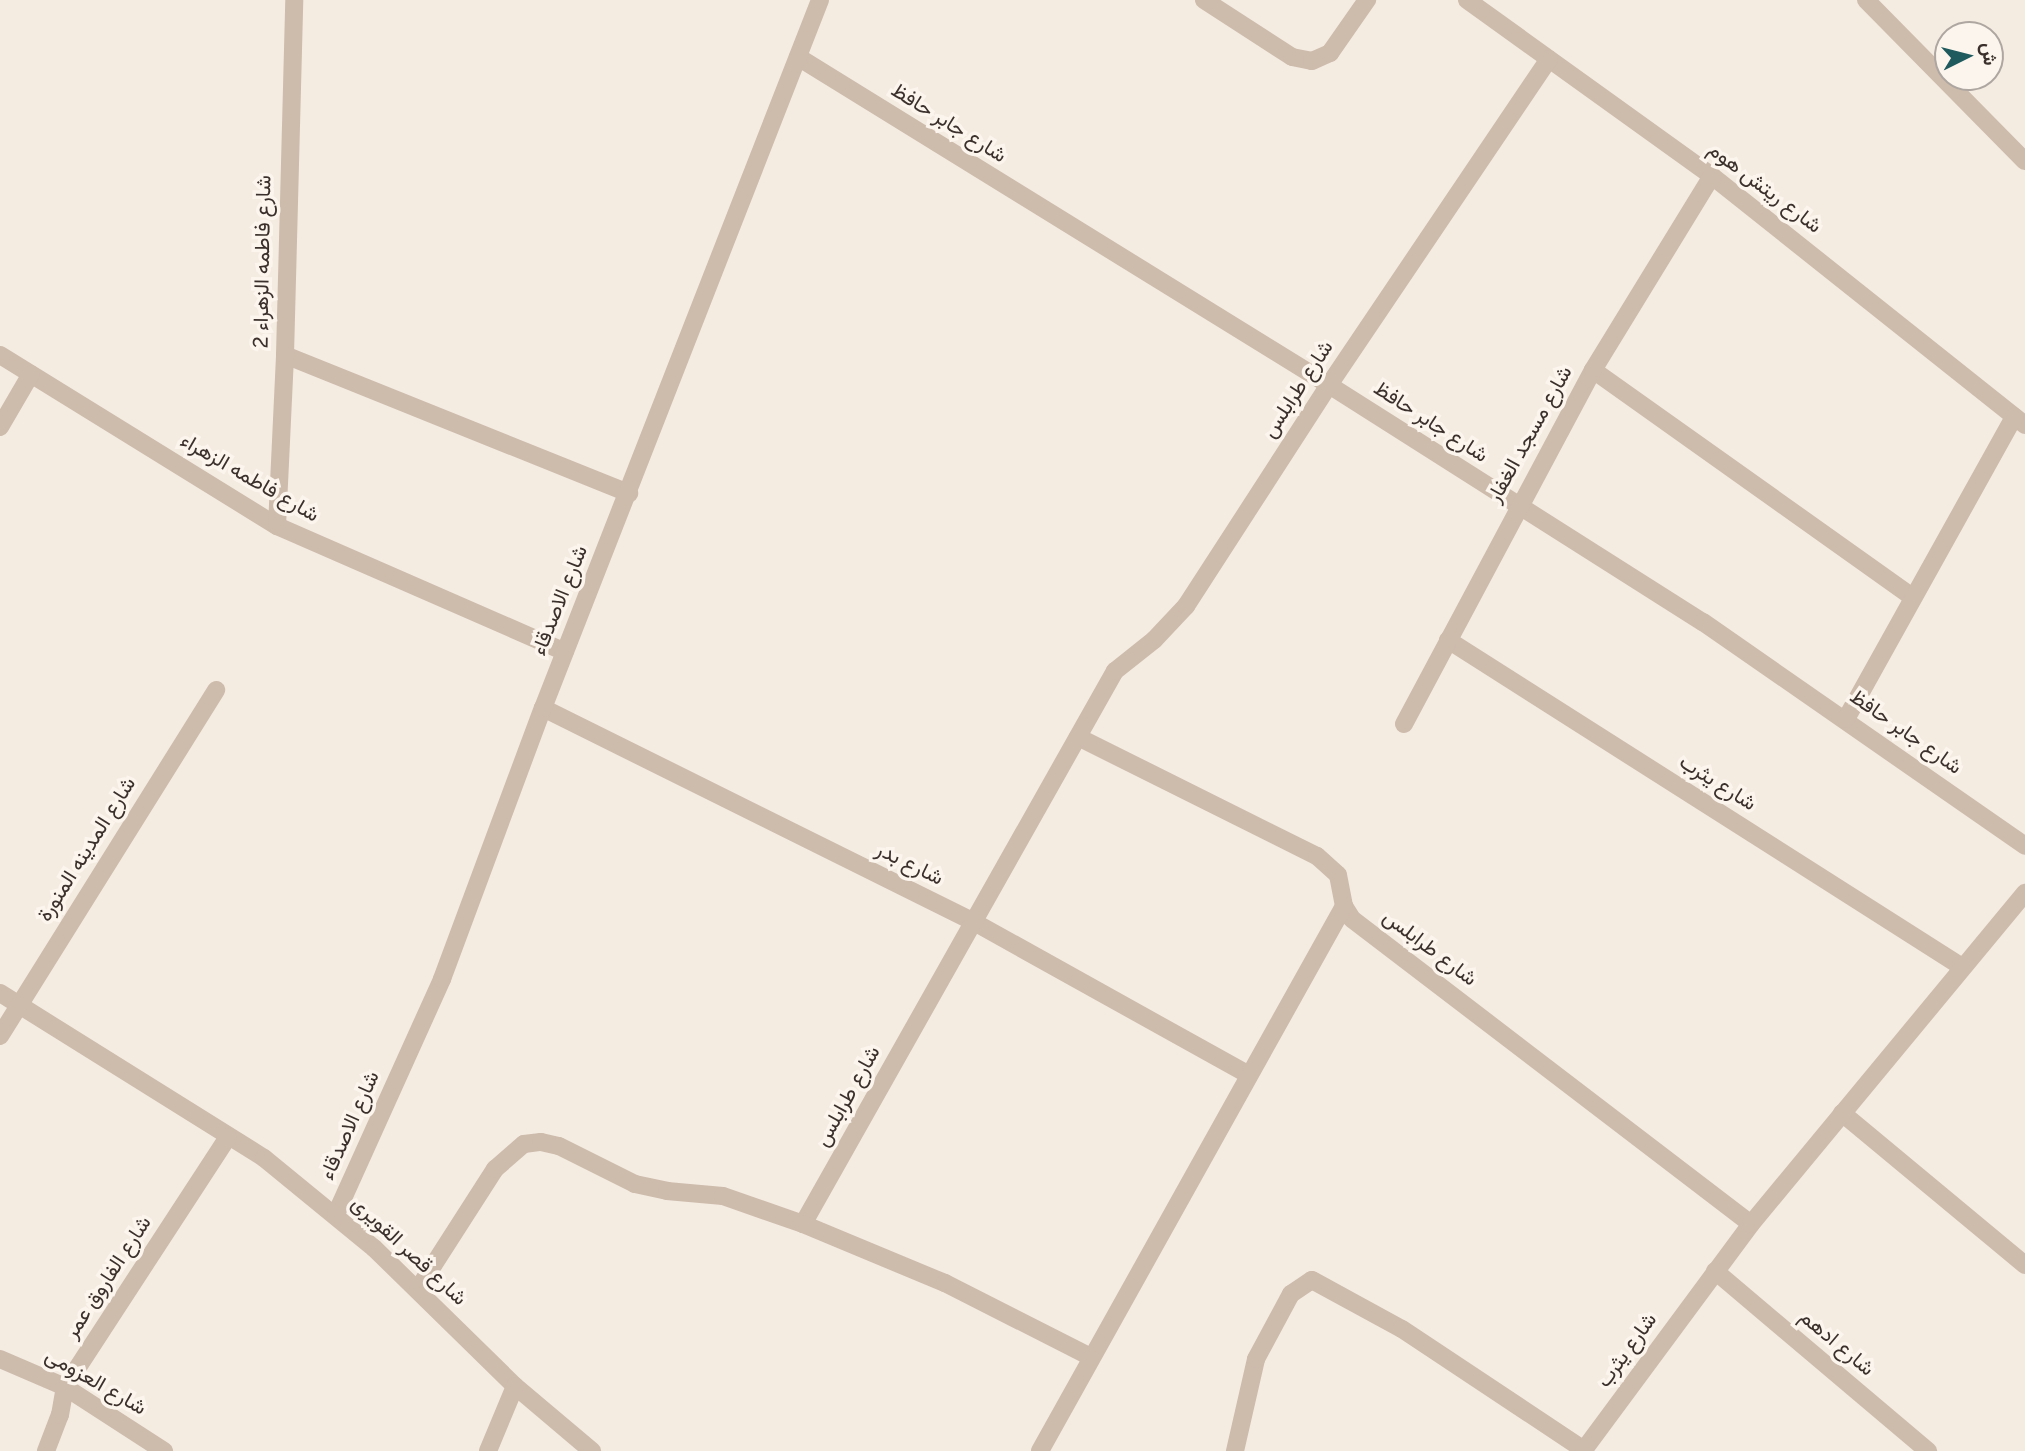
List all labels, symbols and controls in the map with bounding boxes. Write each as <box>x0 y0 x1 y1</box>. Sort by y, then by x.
north arrow <box>1934 21 2004 91</box>
text: ش <box>1975 41 2001 67</box>
street label: شارع جابر حافظ <box>886 79 1010 169</box>
street label: شارع ريتش هوم <box>1702 138 1826 240</box>
street label: شارع فاطمه الزهراء 2 <box>250 175 278 349</box>
street label: شارع طرابلس <box>1258 336 1340 444</box>
street label: شارع مسجد الغفار <box>1483 362 1579 508</box>
street label: شارع جابر حافظ <box>1368 377 1492 469</box>
street label: شارع فاطمه الزهراء <box>175 429 323 529</box>
street label: شارع الاصدقاء <box>528 542 594 660</box>
street label: شارع جابر حافظ <box>1844 685 1966 781</box>
street label: شارع يثرب <box>1674 751 1760 817</box>
street label: شارع المدينه المنورة <box>33 773 143 927</box>
street label: شارع بدر <box>871 838 947 892</box>
street label: شارع طرابلس <box>1377 905 1481 993</box>
street label: شارع طرابلس <box>811 1042 887 1152</box>
street label: شارع الاصدقاء <box>316 1068 386 1184</box>
street label: شارع قصر القويرى <box>345 1192 471 1312</box>
street label: شارع الفاروق عمر <box>60 1212 158 1344</box>
street label: شارع ادهم <box>1793 1305 1879 1383</box>
street label: شارع يثرب <box>1593 1309 1663 1393</box>
street label: شارع العزومى <box>40 1344 150 1422</box>

